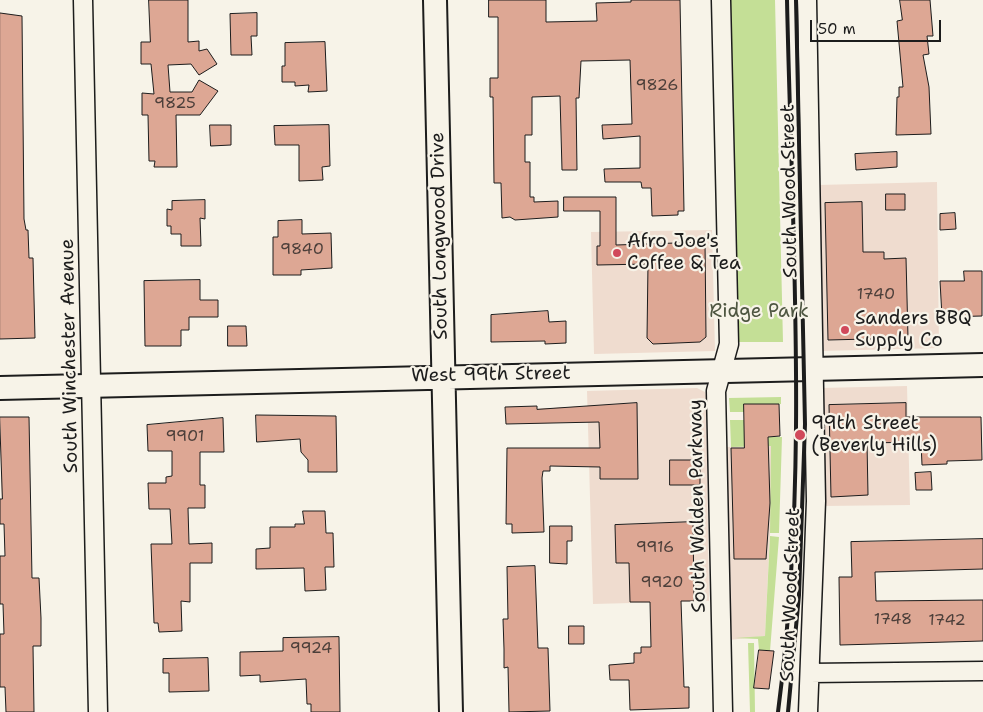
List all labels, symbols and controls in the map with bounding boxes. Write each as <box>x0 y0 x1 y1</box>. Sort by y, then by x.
scale bar <box>813 10 944 42</box>
text: 50 m <box>818 19 856 39</box>
house number: 9826 <box>636 76 678 96</box>
house number: 9825 <box>154 94 196 114</box>
street label: South Wood Street <box>777 104 803 278</box>
street label: South Longwood Drive <box>427 132 453 340</box>
place label: Afro Joe's Coffee & Tea <box>627 231 741 275</box>
street label: South Winchester Avenue <box>57 238 83 474</box>
house number: 9840 <box>280 240 324 260</box>
marker: Afro Joe's Coffee & Tea <box>611 247 623 259</box>
house number: 1740 <box>857 285 895 305</box>
park label: Ridge Park <box>709 301 809 323</box>
place label: Sanders BBQ Supply Co <box>855 308 972 352</box>
marker: Sanders BBQ Supply Co <box>839 324 851 336</box>
street label: West 99th Street <box>411 362 571 388</box>
street label: South Walden Parkway <box>685 399 711 613</box>
place label: 99th Street (Beverly Hills) <box>811 413 937 457</box>
house number: 9901 <box>166 427 204 447</box>
marker: 99th Street (Beverly Hills) <box>793 428 807 442</box>
street label: South Wood Street <box>777 508 805 682</box>
house number: 9916 <box>636 538 674 558</box>
house number: 9920 <box>641 573 683 593</box>
house number: 1748 <box>874 610 912 630</box>
house number: 1742 <box>928 611 966 631</box>
house number: 9924 <box>290 639 332 659</box>

